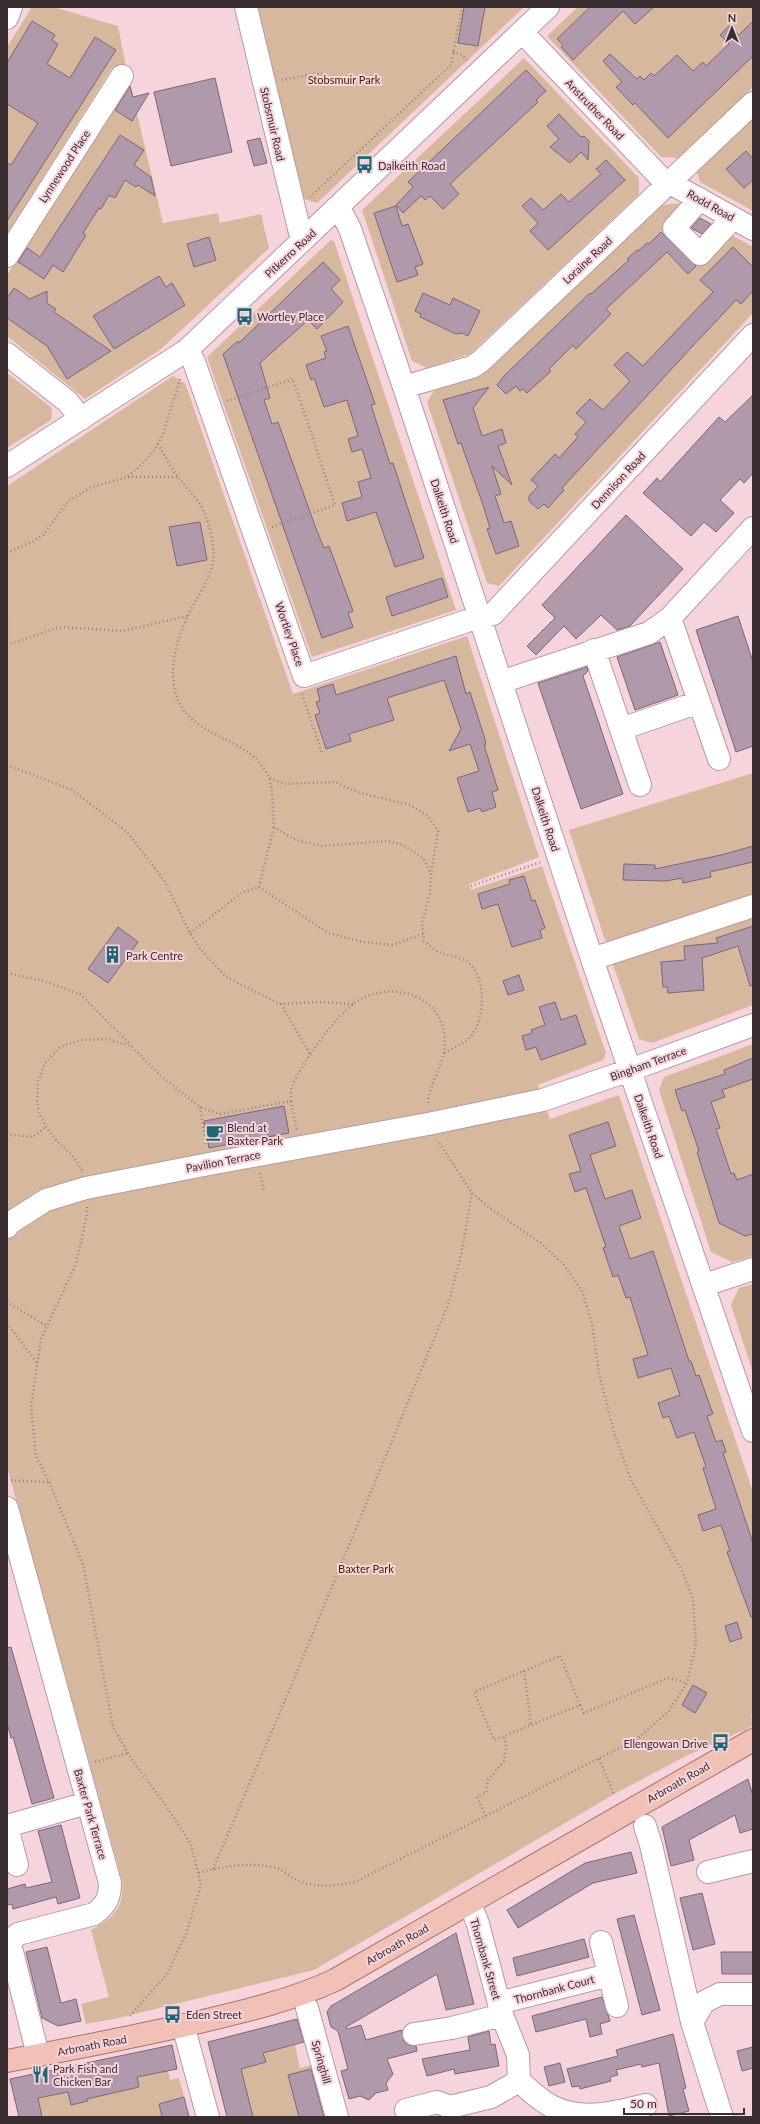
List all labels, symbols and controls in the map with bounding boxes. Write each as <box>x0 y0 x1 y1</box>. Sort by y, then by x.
north arrow <box>712 8 752 48</box>
text: N <box>728 11 736 24</box>
park label: Stobsmuir Park <box>308 73 381 86</box>
street label: Anstruther Road <box>563 76 627 142</box>
street label: Stobsmuir Road <box>258 86 288 162</box>
street label: Lynnewood Place <box>36 127 92 205</box>
bus stop icon: Dalkeith Road <box>355 155 375 175</box>
place label: Dalkeith Road <box>378 159 445 172</box>
street label: Rodd Road <box>685 187 737 223</box>
street label: Pitkerro Road <box>262 226 318 280</box>
street label: Loraine Road <box>560 234 614 286</box>
bus stop icon: Wortley Place <box>234 306 254 326</box>
place label: Wortley Place <box>257 310 324 323</box>
street label: Dennison Road <box>588 449 648 511</box>
street label: Dalkeith Road <box>428 477 462 545</box>
street label: Wortley Place <box>273 600 307 668</box>
street label: Dalkeith Road <box>529 785 563 853</box>
building icon: Park Centre <box>103 945 123 965</box>
place label: Park Centre <box>126 949 183 962</box>
street label: Bingham Terrace <box>608 1043 688 1083</box>
street label: Dalkeith Road <box>632 1092 666 1160</box>
place label: Blend at Baxter Park <box>227 1121 283 1147</box>
cafe icon: Blend at Baxter Park <box>204 1123 224 1143</box>
street label: Pavilion Terrace <box>185 1147 261 1175</box>
park label: Baxter Park <box>338 1562 394 1575</box>
bus stop icon: Ellengowan Drive <box>711 1733 731 1753</box>
place label: Ellengowan Drive <box>624 1737 708 1750</box>
street label: Arbroath Road <box>644 1759 712 1805</box>
street label: Baxter Park Terrace <box>72 1767 110 1861</box>
street label: Thornbank Street <box>468 1917 504 2001</box>
street label: Arbroath Road <box>363 1921 431 1967</box>
street label: Thornbank Court <box>512 1972 596 2006</box>
bus stop icon: Eden Street <box>163 2004 183 2024</box>
place label: Eden Street <box>186 2008 242 2021</box>
street label: Arbroath Road <box>56 2032 128 2058</box>
street label: Springhill <box>310 2039 334 2085</box>
place label: Park Fish and Chicken Bar <box>53 2062 118 2088</box>
restaurant icon: Park Fish and Chicken Bar <box>30 2064 50 2084</box>
scale bar <box>624 2090 744 2116</box>
text: 50 m <box>630 2096 657 2111</box>

